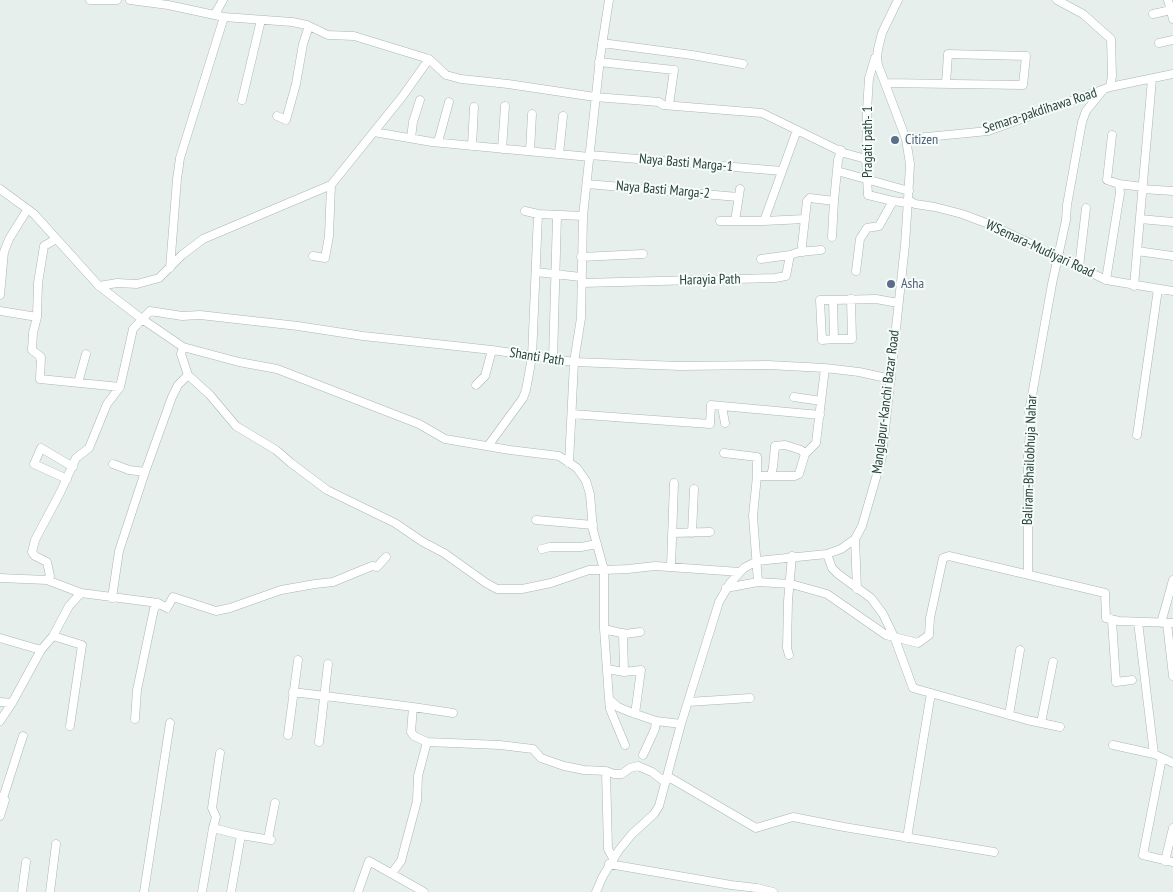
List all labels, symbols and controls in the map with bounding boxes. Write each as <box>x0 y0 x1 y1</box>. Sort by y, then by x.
street label: Semara-pakdihawa Road <box>981 85 1099 137</box>
street label: Pragati path- 1 <box>860 106 876 178</box>
place label: Citizen <box>905 132 938 148</box>
marker: Citizen <box>889 134 901 146</box>
street label: Naya Basti Marga-1 <box>638 151 734 175</box>
street label: Naya Basti Marga-2 <box>615 178 711 202</box>
street label: WSemara-Mudiyari Road <box>983 216 1097 282</box>
street label: Harayia Path <box>679 271 741 289</box>
place label: Asha <box>901 276 924 292</box>
marker: Asha <box>885 278 897 290</box>
street label: Manglapur-Kanchi Bazar Road <box>869 329 903 475</box>
street label: Shanti Path <box>508 344 566 370</box>
street label: Baliram-Bhailobhuja Nahar <box>1019 395 1041 525</box>

